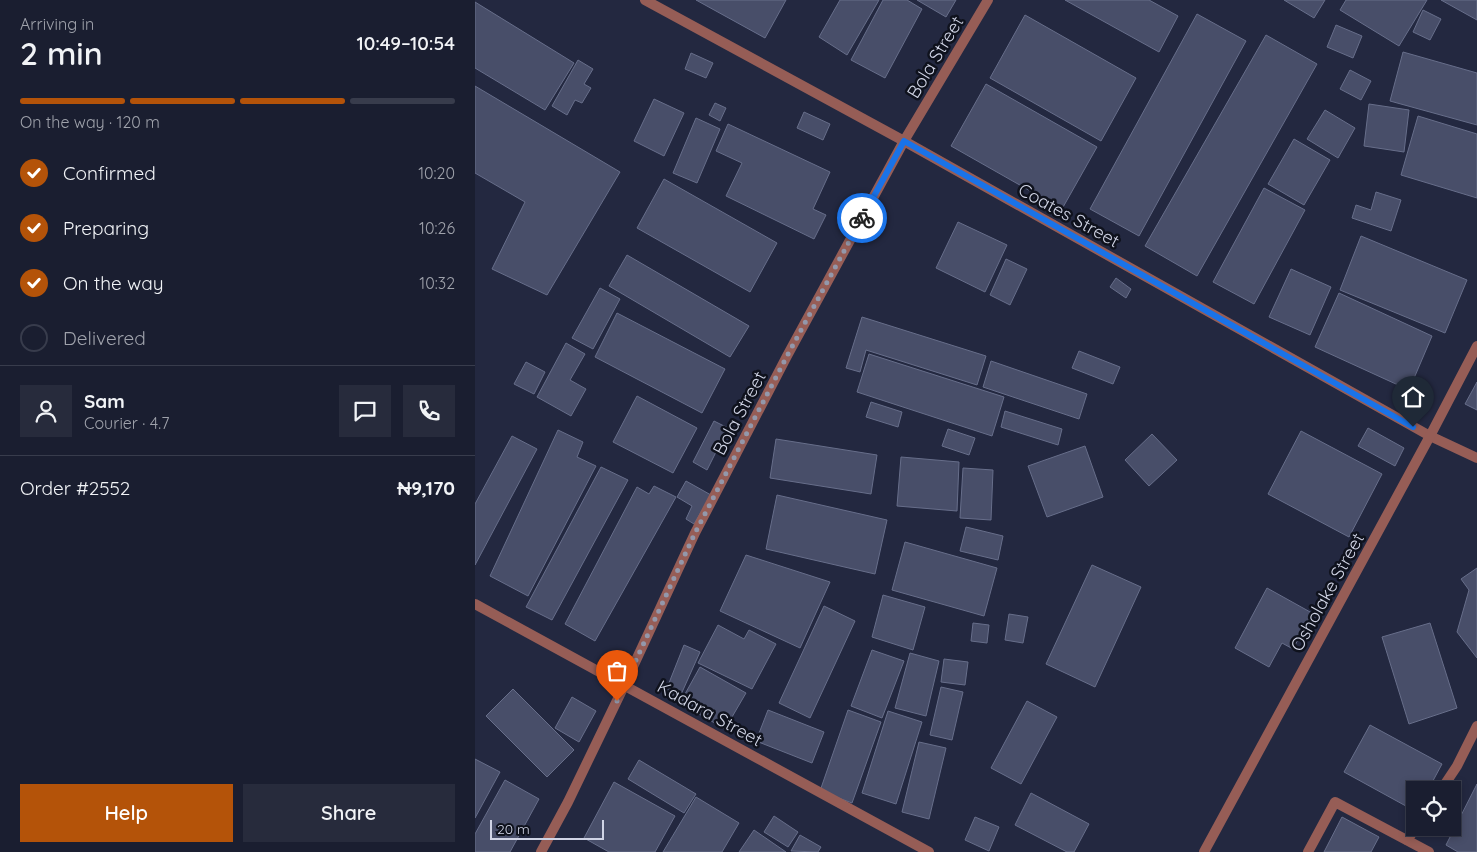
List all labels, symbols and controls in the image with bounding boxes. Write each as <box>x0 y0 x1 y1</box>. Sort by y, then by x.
street label: Bola Street <box>902 12 968 102</box>
text: Arriving in <box>20 14 94 34</box>
text: 10:49–10:54 <box>356 31 455 55</box>
text: 2 min <box>20 33 103 73</box>
text: On the way · 120 m <box>20 112 160 132</box>
icon: check <box>20 159 48 187</box>
text: Confirmed <box>63 161 156 185</box>
text: 10:20 <box>418 163 455 183</box>
street label: Coates Street <box>1014 178 1124 252</box>
courier <box>837 193 887 243</box>
icon: bike <box>848 204 876 232</box>
icon: check <box>20 214 48 242</box>
text: Preparing <box>63 216 149 240</box>
text: 10:26 <box>419 218 455 238</box>
icon: check <box>20 269 48 297</box>
text: On the way <box>63 271 164 295</box>
text: 10:32 <box>419 273 455 293</box>
text: Delivered <box>63 326 146 350</box>
street label: Bola Street <box>707 367 771 459</box>
pin <box>1392 376 1434 427</box>
icon: home <box>1399 383 1427 411</box>
button: person <box>20 385 72 437</box>
button: chat <box>339 385 391 437</box>
button: phone <box>403 385 455 437</box>
text: Sam <box>84 389 125 413</box>
text: Courier · 4.7 <box>84 413 169 433</box>
text: Order #2552 <box>20 476 130 500</box>
text: ₦9,170 <box>397 476 455 500</box>
street label: Osholake Street <box>1285 529 1369 655</box>
pin <box>596 650 638 701</box>
icon: bag <box>603 657 631 685</box>
street label: Kadara Street <box>653 675 767 751</box>
map controls <box>1406 781 1461 836</box>
button: locate <box>1406 781 1461 836</box>
button: Help <box>20 784 233 842</box>
button: Share <box>243 784 455 842</box>
scale bar <box>490 817 604 840</box>
text: 20 m <box>497 820 530 838</box>

